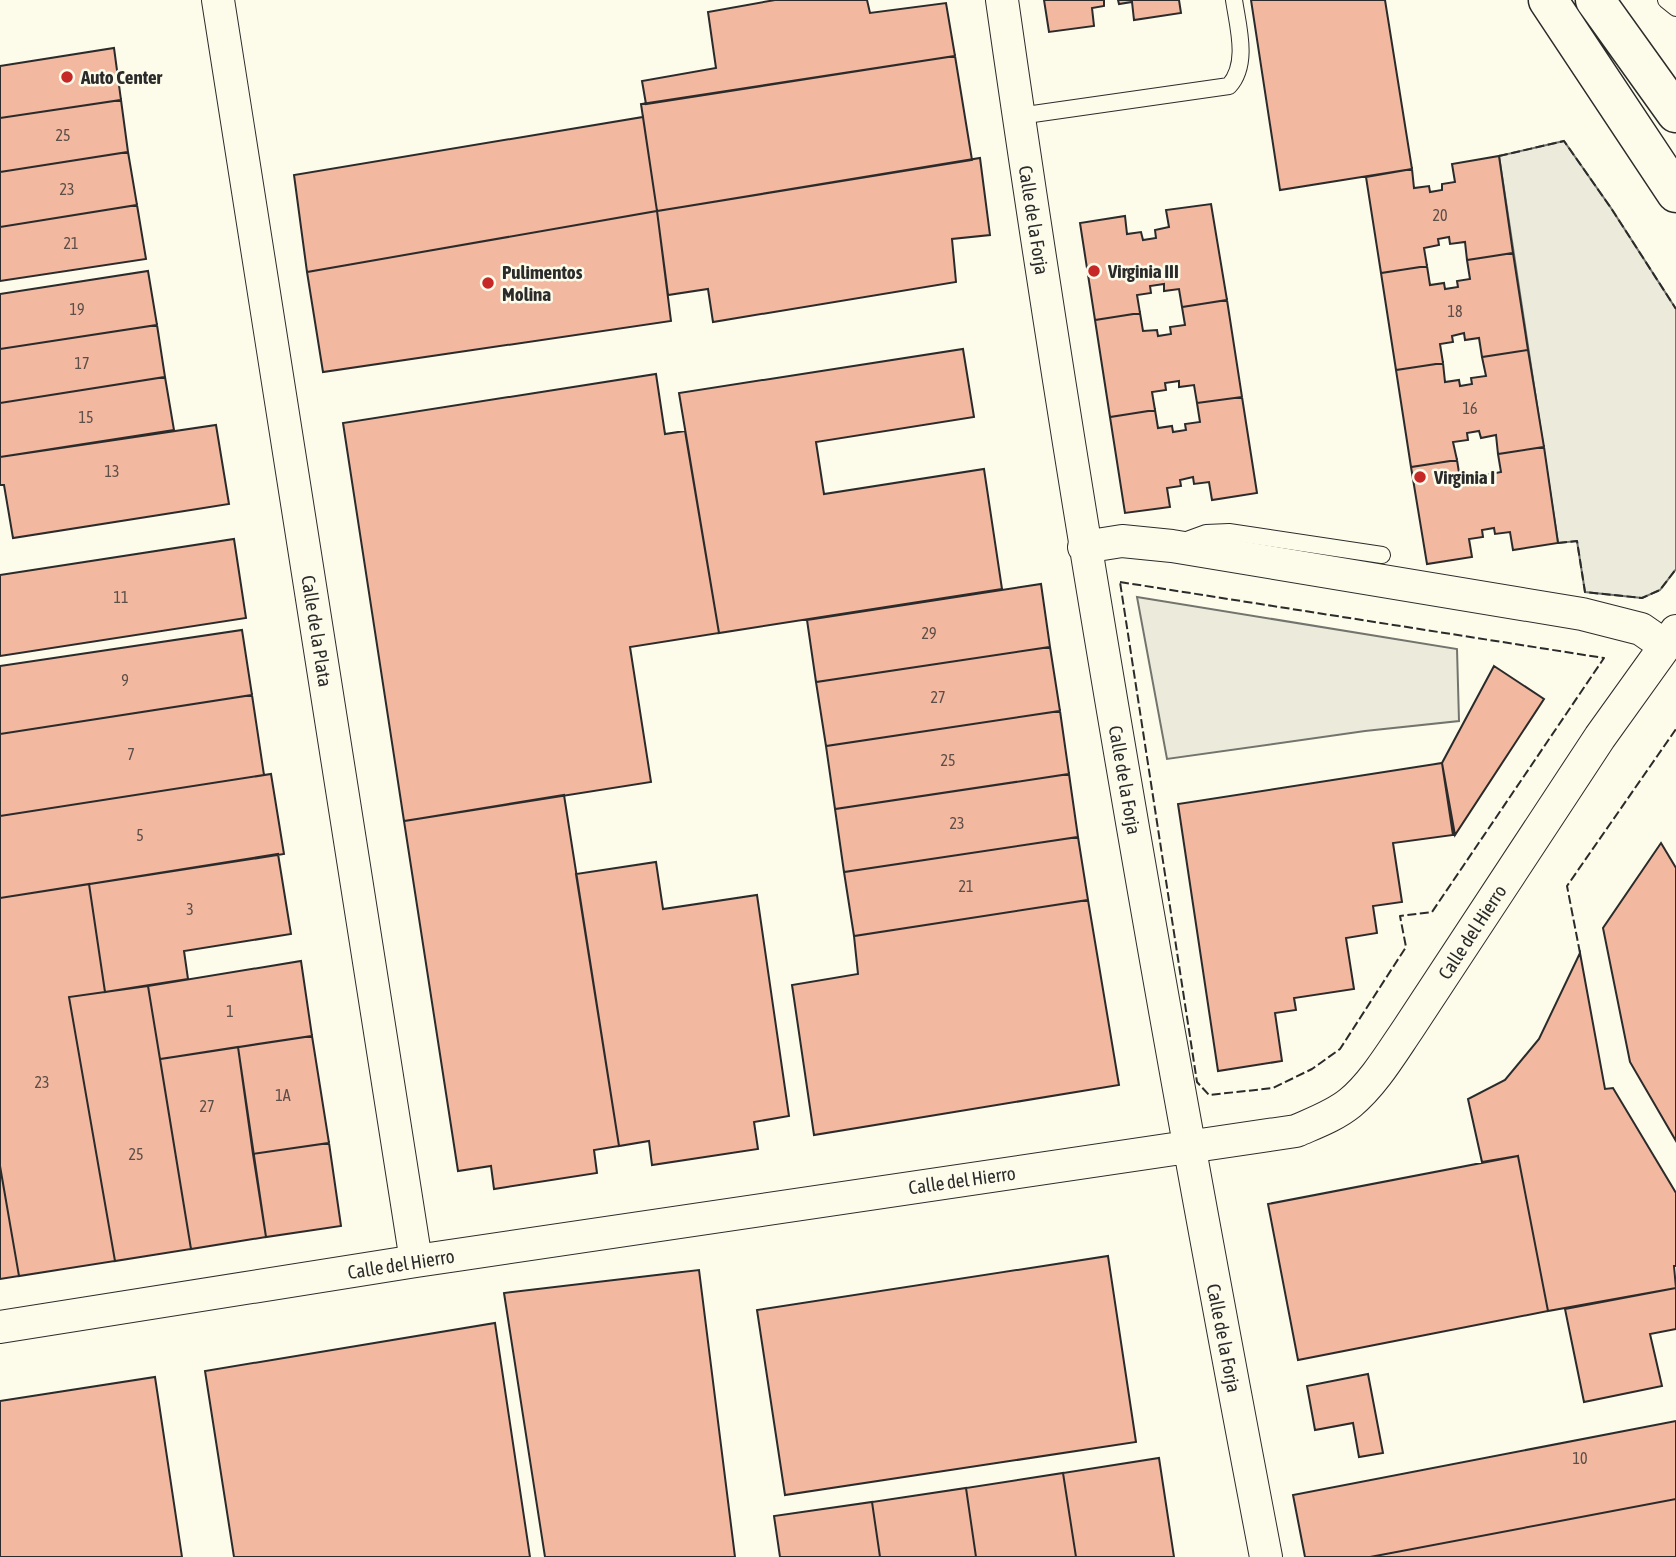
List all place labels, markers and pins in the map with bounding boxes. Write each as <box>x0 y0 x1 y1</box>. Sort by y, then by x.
place label: Auto Center <box>80 66 163 88</box>
marker: Auto Center <box>59 69 75 85</box>
place label: Virginia III <box>1107 260 1179 282</box>
place label: Pulimentos Molina <box>502 261 583 305</box>
marker: Virginia III <box>1086 263 1102 279</box>
marker: Pulimentos Molina <box>480 275 496 291</box>
place label: Virginia I <box>1433 466 1495 488</box>
marker: Virginia I <box>1412 469 1428 485</box>

